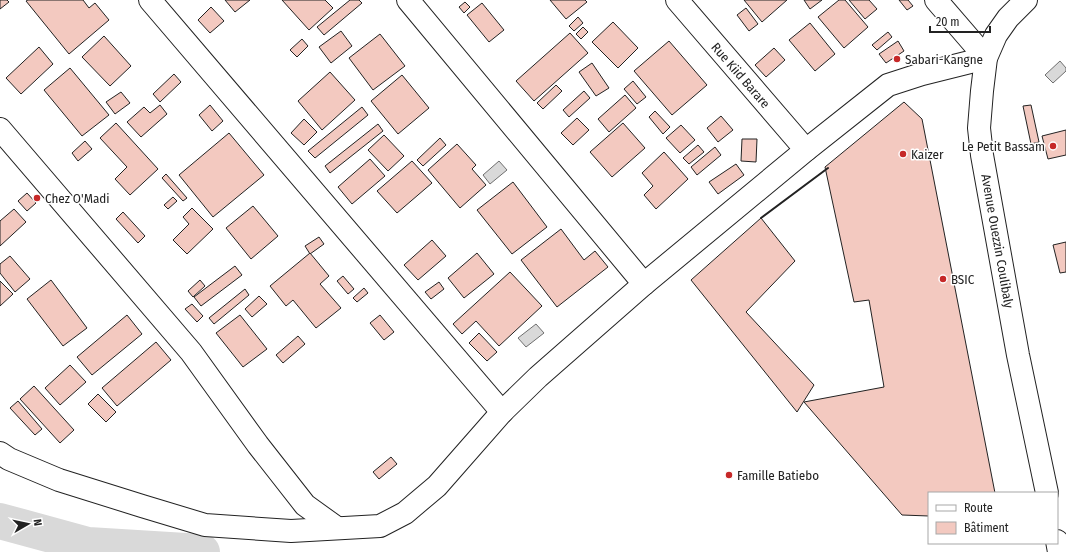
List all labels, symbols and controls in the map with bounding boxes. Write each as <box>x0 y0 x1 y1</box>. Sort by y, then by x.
scale bar <box>930 8 990 34</box>
text: 20 m <box>936 15 960 29</box>
street label: Rue Kiid Barare <box>708 40 773 111</box>
place label: Sabari-Kangne <box>905 52 983 67</box>
marker: Sabari-Kangne <box>892 54 902 64</box>
place label: Le Petit Bassam <box>962 139 1045 154</box>
marker: Le Petit Bassam <box>1048 141 1058 151</box>
place label: Kaizer <box>911 147 944 162</box>
marker: Kaizer <box>898 149 908 159</box>
street label: Avenue Ouezzin Coulibaly <box>978 173 1017 309</box>
place label: Chez O'Madi <box>45 191 110 206</box>
marker: Chez O'Madi <box>32 193 42 203</box>
place label: BSIC <box>951 272 975 287</box>
marker: BSIC <box>938 274 948 284</box>
place label: Famille Batiebo <box>737 468 819 483</box>
marker: Famille Batiebo <box>724 470 734 480</box>
legend <box>928 492 1058 544</box>
text: Route <box>964 501 993 515</box>
north arrow <box>8 504 48 544</box>
text: N <box>30 518 44 527</box>
text: Bâtiment <box>964 521 1009 535</box>

